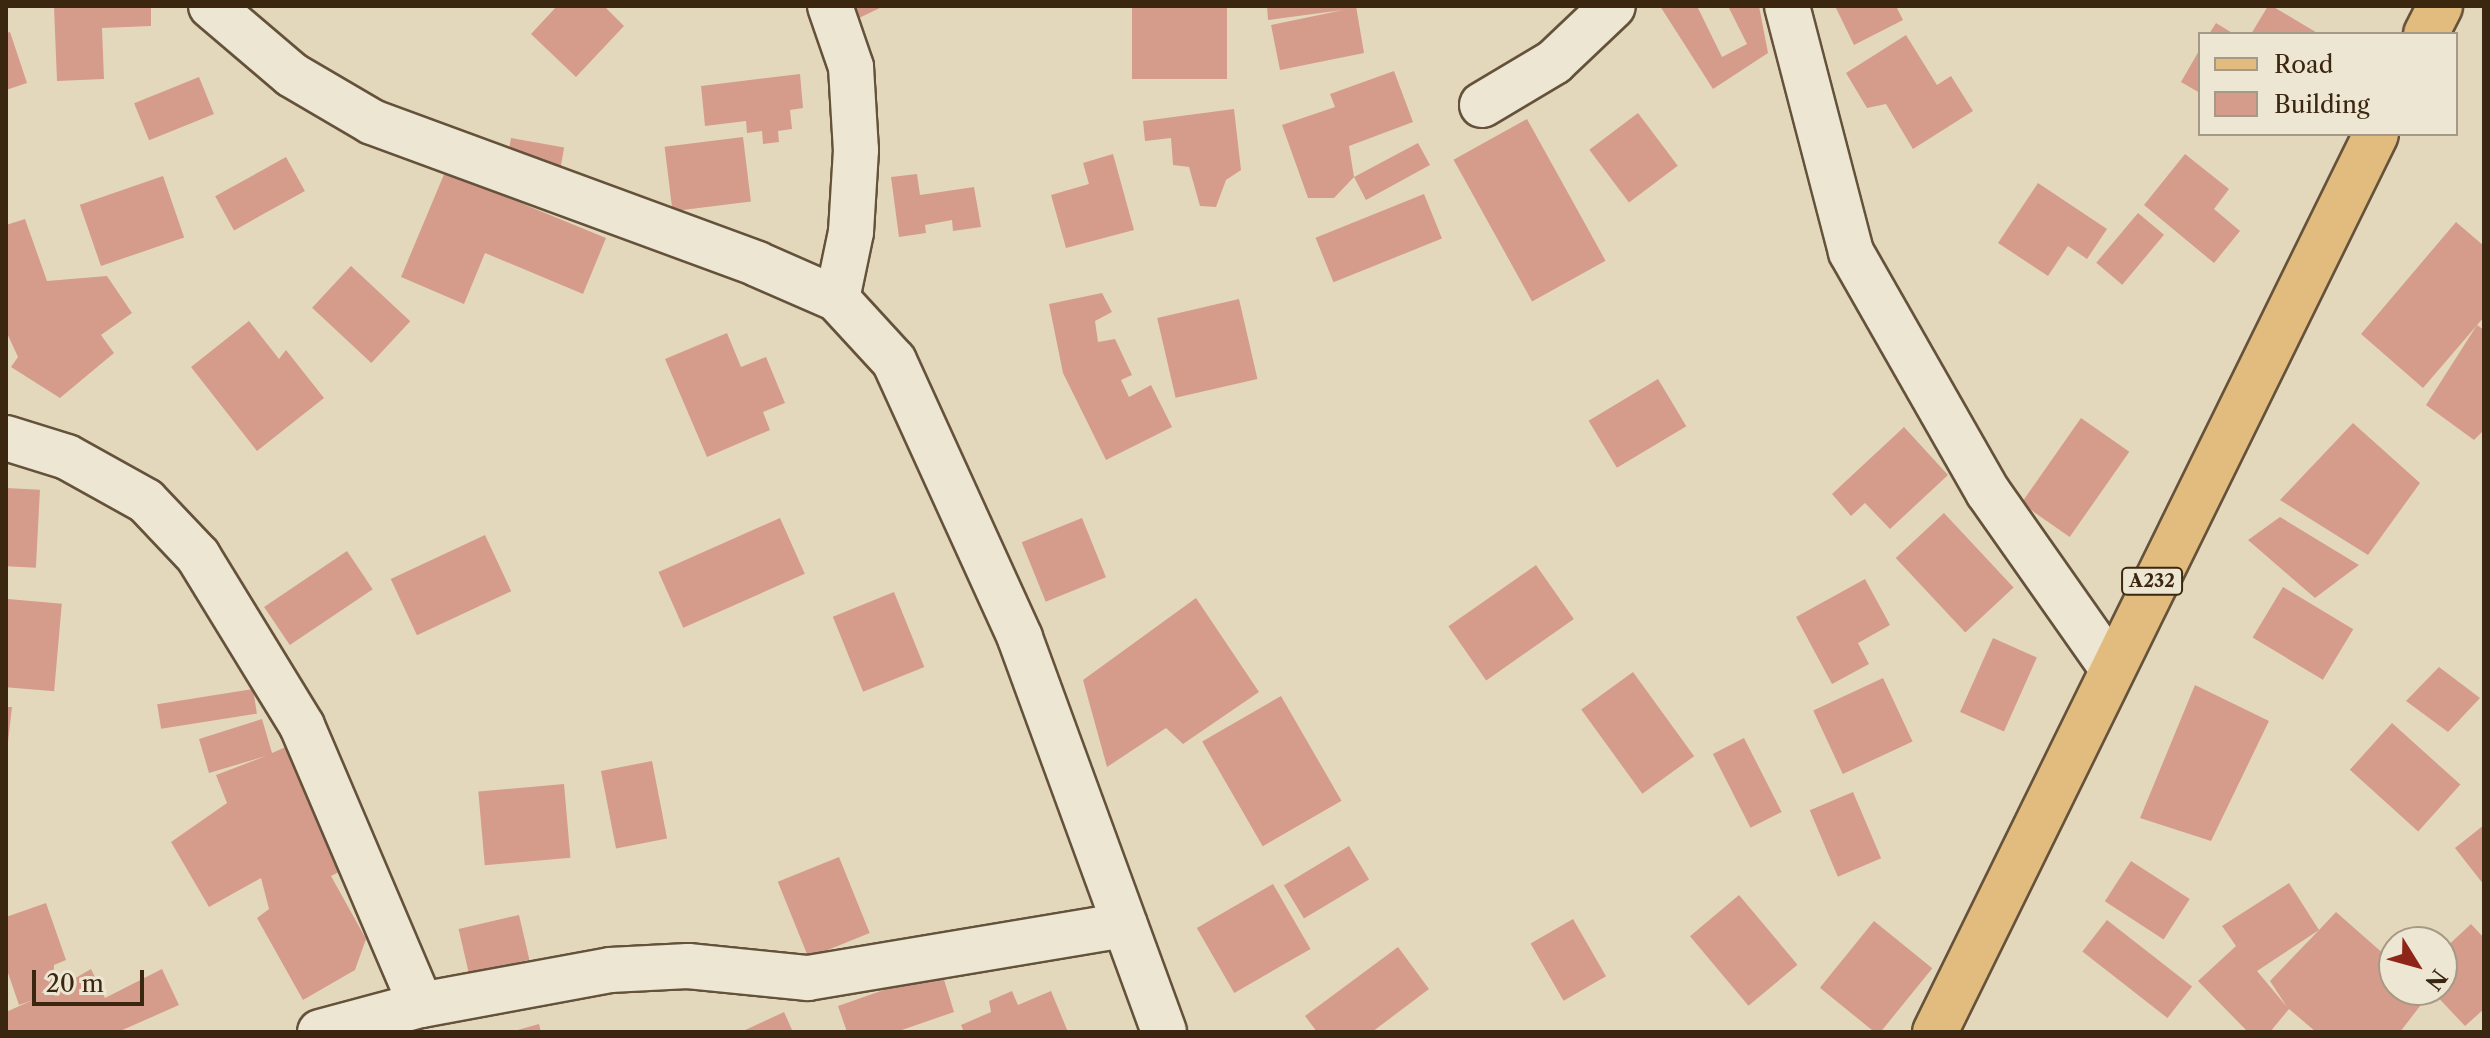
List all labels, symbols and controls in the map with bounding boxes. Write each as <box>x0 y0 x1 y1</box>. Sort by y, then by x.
legend <box>2198 32 2458 136</box>
text: Road <box>2274 50 2333 79</box>
text: Building <box>2274 90 2370 119</box>
road number: A232 <box>2120 567 2184 595</box>
north arrow <box>2378 926 2458 1006</box>
scale bar <box>36 954 148 1004</box>
text: N <box>2419 964 2453 995</box>
text: 20 m <box>46 969 104 998</box>

